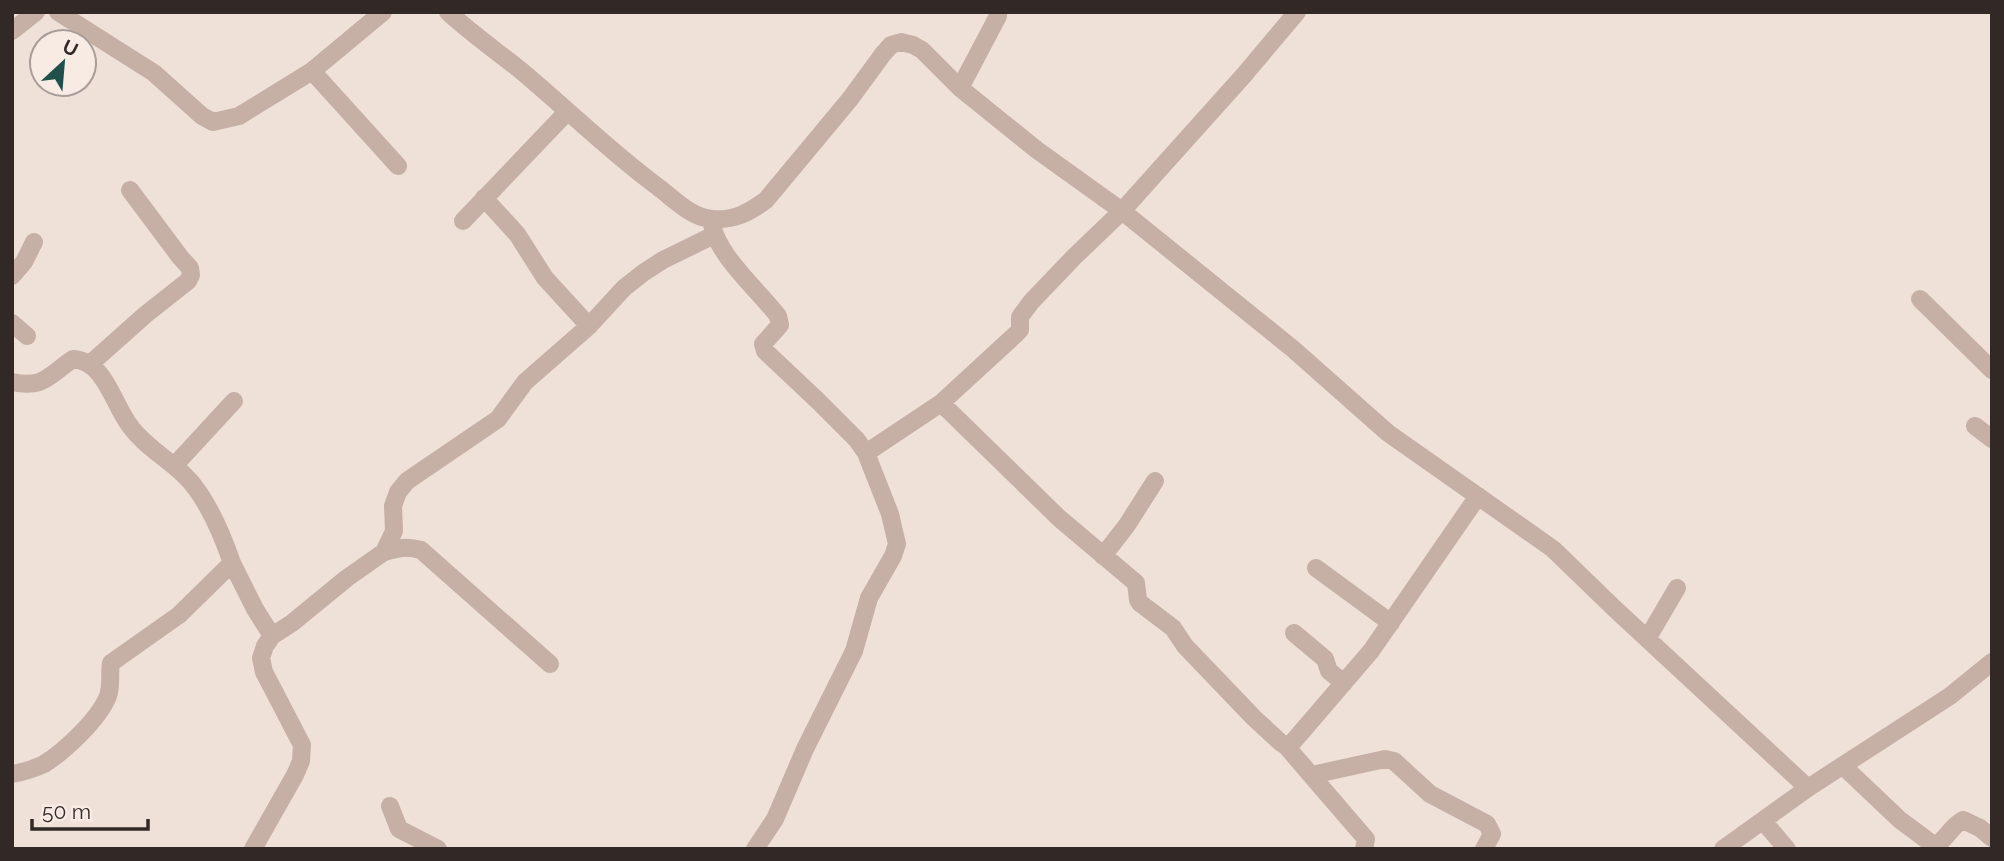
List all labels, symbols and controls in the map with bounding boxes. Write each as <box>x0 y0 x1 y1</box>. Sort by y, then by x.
north arrow <box>28 28 98 98</box>
text: U <box>59 35 82 61</box>
scale bar <box>32 788 147 832</box>
text: 50 m <box>42 799 91 824</box>

